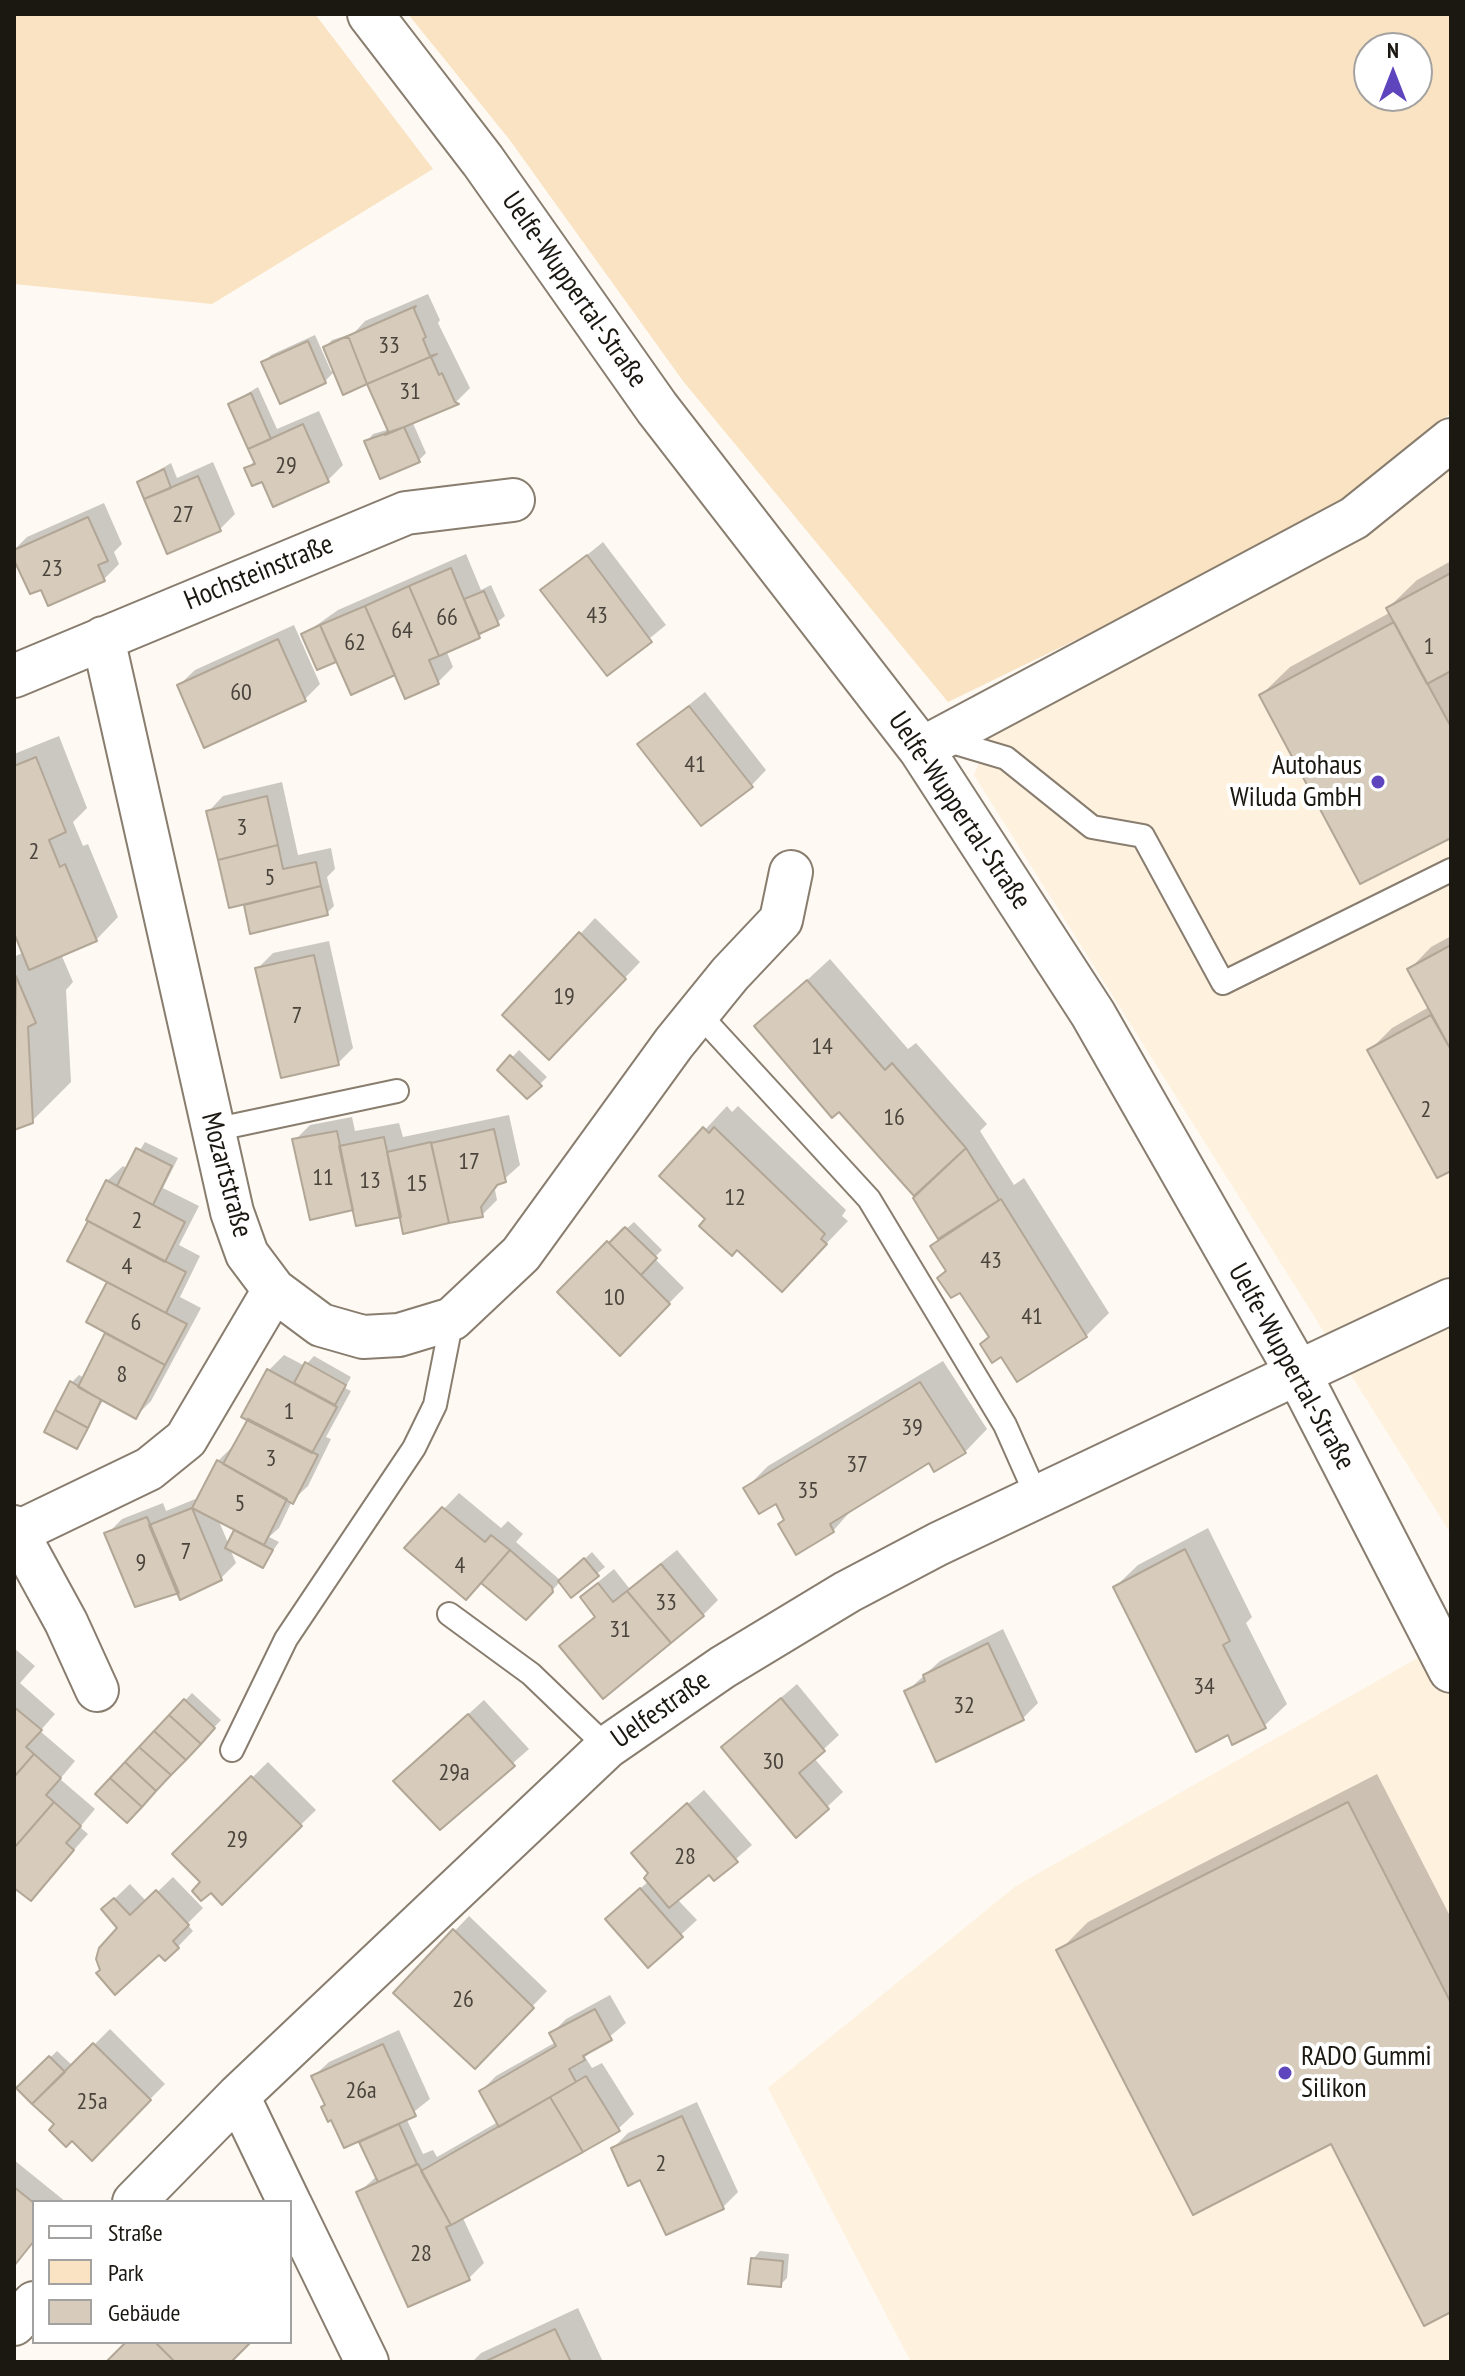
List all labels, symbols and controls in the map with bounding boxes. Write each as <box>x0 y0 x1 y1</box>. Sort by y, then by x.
north arrow <box>1353 32 1433 112</box>
text: N <box>1387 36 1399 64</box>
street label: Uelfe-Wuppertal-Straße <box>494 186 654 394</box>
house number: 33 <box>378 332 400 360</box>
house number: 31 <box>399 378 421 406</box>
house number: 29 <box>275 452 297 480</box>
house number: 27 <box>172 501 194 529</box>
street label: Hochsteinstraße <box>180 528 338 618</box>
house number: 23 <box>41 555 63 583</box>
house number: 43 <box>586 602 608 630</box>
house number: 66 <box>436 604 458 632</box>
house number: 64 <box>391 617 413 645</box>
house number: 62 <box>344 629 366 657</box>
house number: 1 <box>1424 633 1434 661</box>
house number: 60 <box>230 679 252 707</box>
street label: Uelfe-Wuppertal-Straße <box>881 706 1037 916</box>
place label: Autohaus Wiluda GmbH <box>1230 749 1362 815</box>
house number: 41 <box>684 751 706 779</box>
marker: Autohaus Wiluda GmbH <box>1369 773 1387 791</box>
house number: 3 <box>237 814 247 842</box>
house number: 2 <box>29 838 39 866</box>
house number: 5 <box>265 864 275 892</box>
house number: 19 <box>553 983 575 1011</box>
house number: 7 <box>292 1002 302 1030</box>
house number: 14 <box>811 1033 833 1061</box>
house number: 2 <box>1421 1096 1431 1124</box>
house number: 16 <box>883 1104 905 1132</box>
street label: Mozartstraße <box>193 1109 259 1241</box>
house number: 17 <box>458 1148 480 1176</box>
house number: 11 <box>312 1164 334 1192</box>
house number: 13 <box>359 1167 381 1195</box>
house number: 15 <box>406 1170 428 1198</box>
house number: 12 <box>724 1184 746 1212</box>
house number: 2 <box>132 1207 142 1235</box>
house number: 43 <box>980 1247 1002 1275</box>
house number: 4 <box>122 1253 132 1281</box>
street label: Uelfe-Wuppertal-Straße <box>1220 1258 1362 1476</box>
house number: 10 <box>603 1284 625 1312</box>
house number: 41 <box>1021 1303 1043 1331</box>
house number: 6 <box>131 1309 141 1337</box>
house number: 8 <box>117 1361 127 1389</box>
house number: 1 <box>284 1398 294 1426</box>
house number: 39 <box>901 1414 923 1442</box>
house number: 3 <box>266 1445 276 1473</box>
house number: 37 <box>846 1451 868 1479</box>
house number: 35 <box>797 1477 819 1505</box>
house number: 5 <box>235 1490 245 1518</box>
house number: 7 <box>181 1538 191 1566</box>
house number: 9 <box>136 1549 146 1577</box>
house number: 4 <box>455 1552 465 1580</box>
house number: 33 <box>655 1589 677 1617</box>
house number: 31 <box>609 1616 631 1644</box>
street label: Uelfestraße <box>605 1664 717 1756</box>
house number: 34 <box>1193 1673 1215 1701</box>
house number: 32 <box>953 1692 975 1720</box>
house number: 30 <box>762 1748 784 1776</box>
house number: 29a <box>438 1759 470 1787</box>
house number: 29 <box>226 1826 248 1854</box>
house number: 28 <box>674 1843 696 1871</box>
house number: 26 <box>452 1986 474 2014</box>
place label: RADO Gummi Silikon <box>1301 2040 1432 2106</box>
marker: RADO Gummi Silikon <box>1276 2064 1294 2082</box>
house number: 26a <box>345 2077 377 2105</box>
house number: 25a <box>76 2088 108 2116</box>
house number: 2 <box>656 2150 666 2178</box>
legend <box>32 2200 292 2344</box>
text: Straße <box>108 2217 163 2248</box>
house number: 28 <box>410 2240 432 2268</box>
text: Park <box>108 2257 144 2288</box>
text: Gebäude <box>108 2297 180 2328</box>

